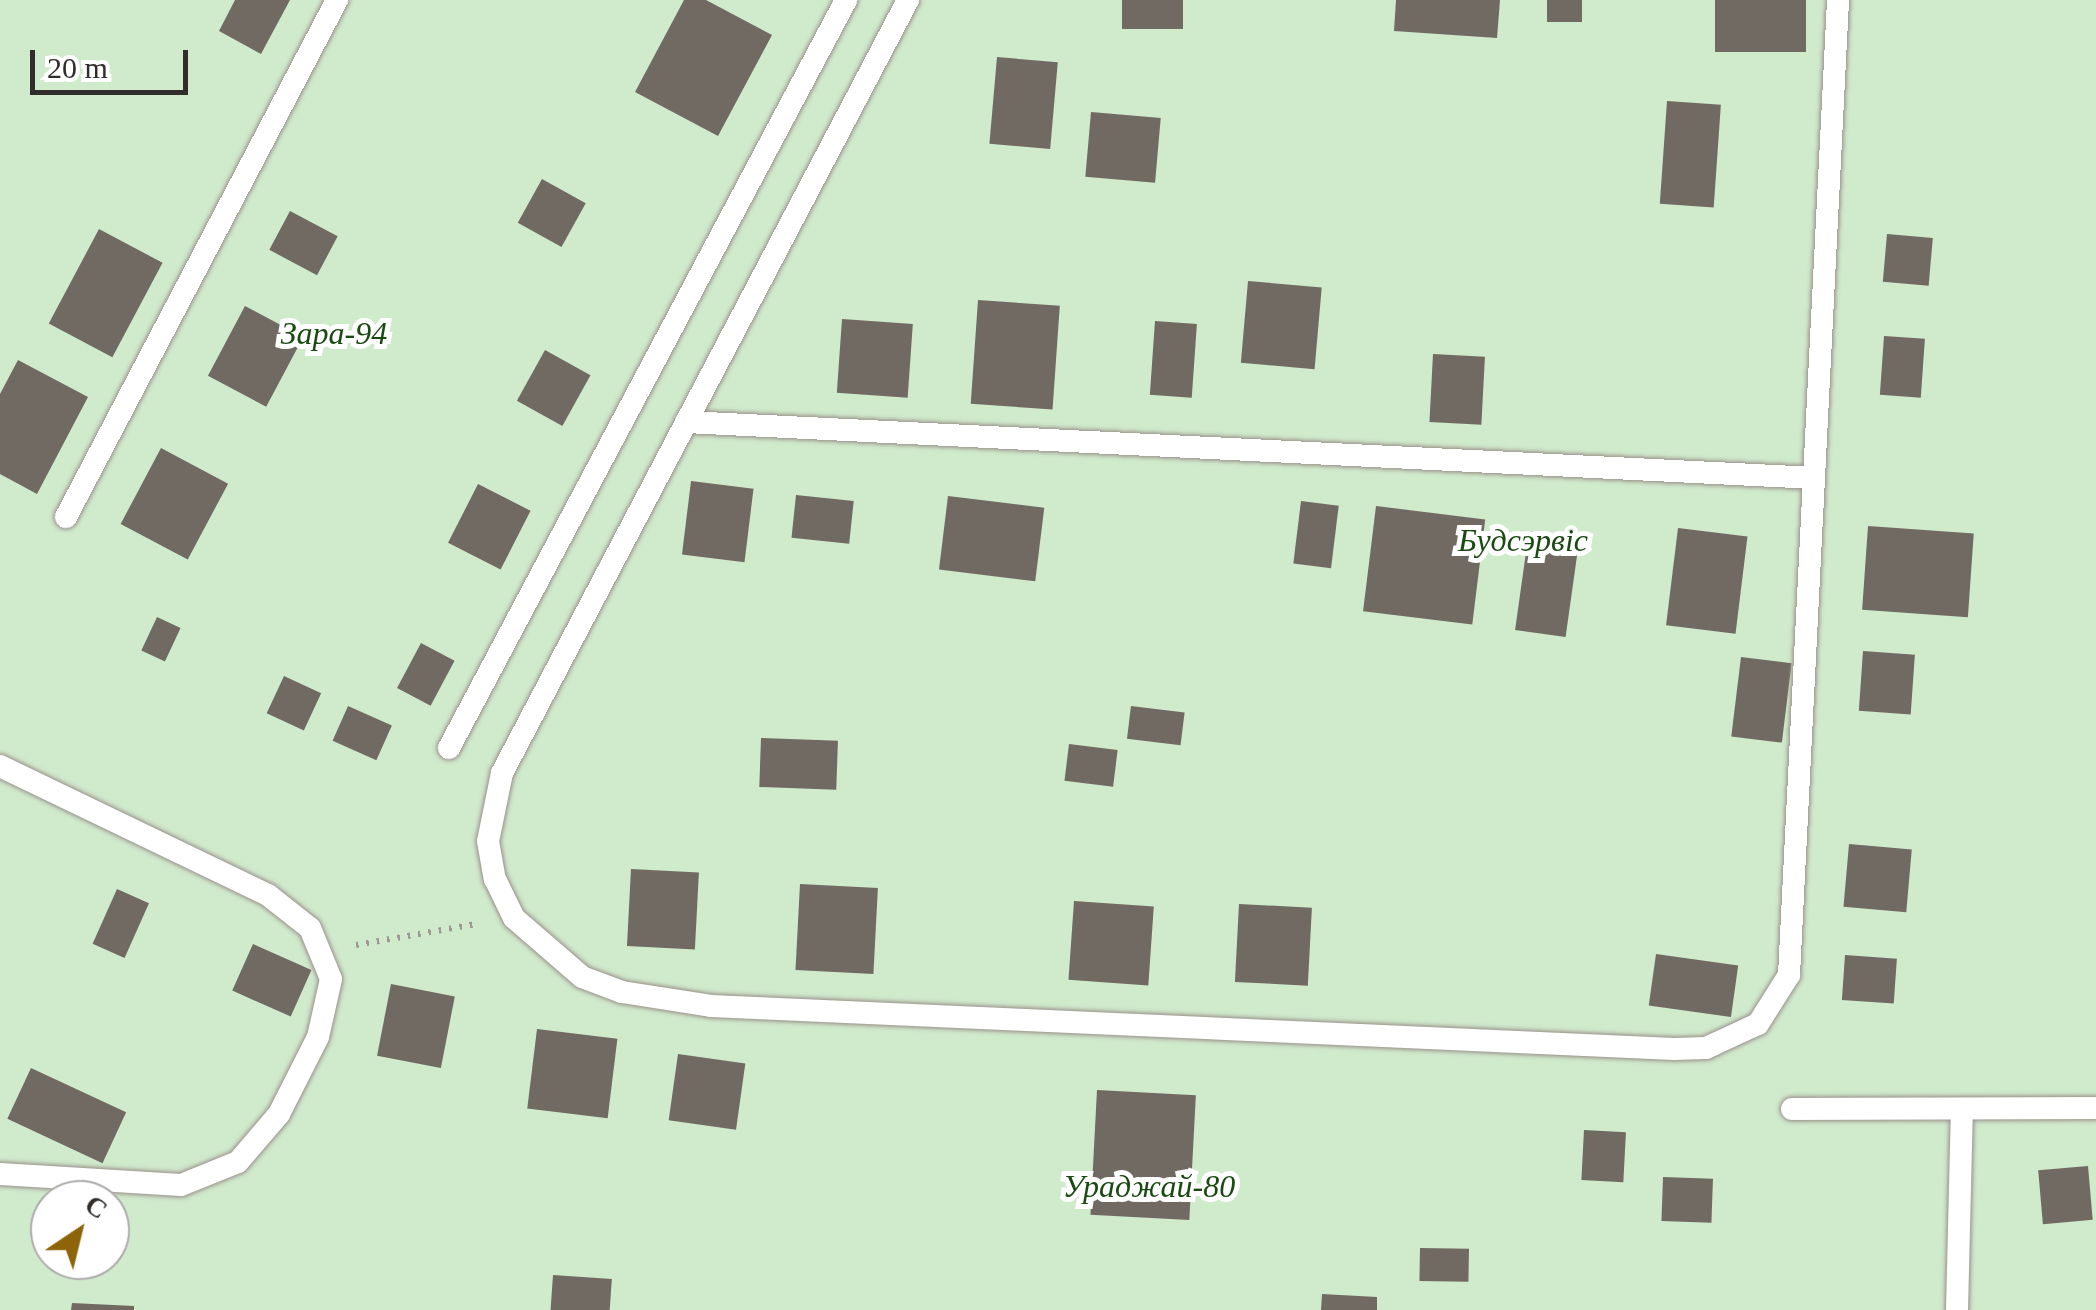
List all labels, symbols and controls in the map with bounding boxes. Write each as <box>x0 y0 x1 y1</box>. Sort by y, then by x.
scale bar <box>35 30 192 92</box>
text: 20 m <box>47 51 108 84</box>
park label: Зара-94 <box>281 314 387 352</box>
park label: Будсэрвіс <box>1458 521 1588 559</box>
park label: Ураджай-80 <box>1063 1167 1235 1205</box>
north arrow <box>30 1180 130 1280</box>
text: С <box>79 1188 114 1225</box>

